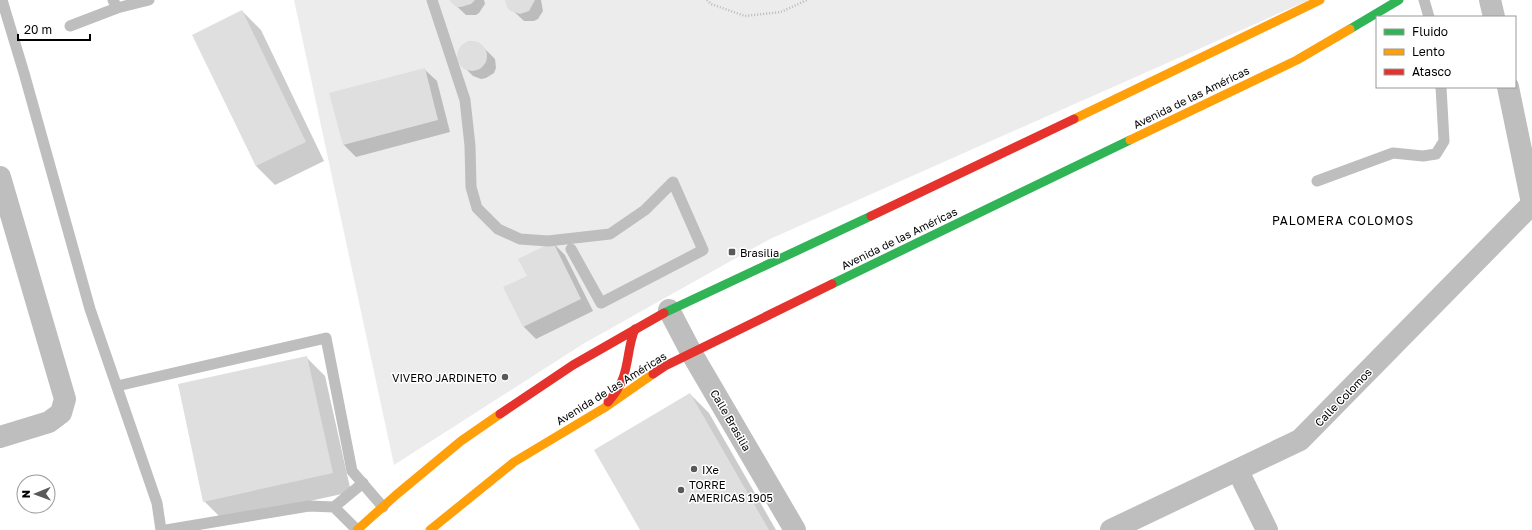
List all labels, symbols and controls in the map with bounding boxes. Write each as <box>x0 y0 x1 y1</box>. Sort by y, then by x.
scale bar <box>18 16 90 42</box>
legend <box>1376 16 1516 88</box>
text: 20 m <box>24 22 52 37</box>
text: Fluido <box>1412 24 1448 39</box>
text: Lento <box>1412 44 1445 59</box>
street label: Avenida de las Américas <box>1131 63 1251 131</box>
text: Atasco <box>1412 64 1451 79</box>
street label: Avenida de las Américas <box>839 204 959 272</box>
district label: PALOMERA COLOMOS <box>1272 213 1414 228</box>
place label: Brasilia <box>740 246 779 259</box>
marker: Brasilia <box>727 247 737 257</box>
street label: Avenida de las Américas <box>554 349 669 427</box>
street label: Calle Colomos <box>1312 365 1374 429</box>
place label: VIVERO JARDINETO <box>392 371 497 384</box>
marker: VIVERO JARDINETO <box>500 372 510 382</box>
street label: Calle Brasilia <box>708 387 754 453</box>
place label: IXe <box>702 463 719 476</box>
marker: IXe <box>689 464 699 474</box>
north arrow <box>16 474 56 514</box>
place label: TORRE AMERICAS 1905 <box>689 478 773 504</box>
marker: TORRE AMERICAS 1905 <box>676 485 686 495</box>
text: N <box>19 490 32 498</box>

